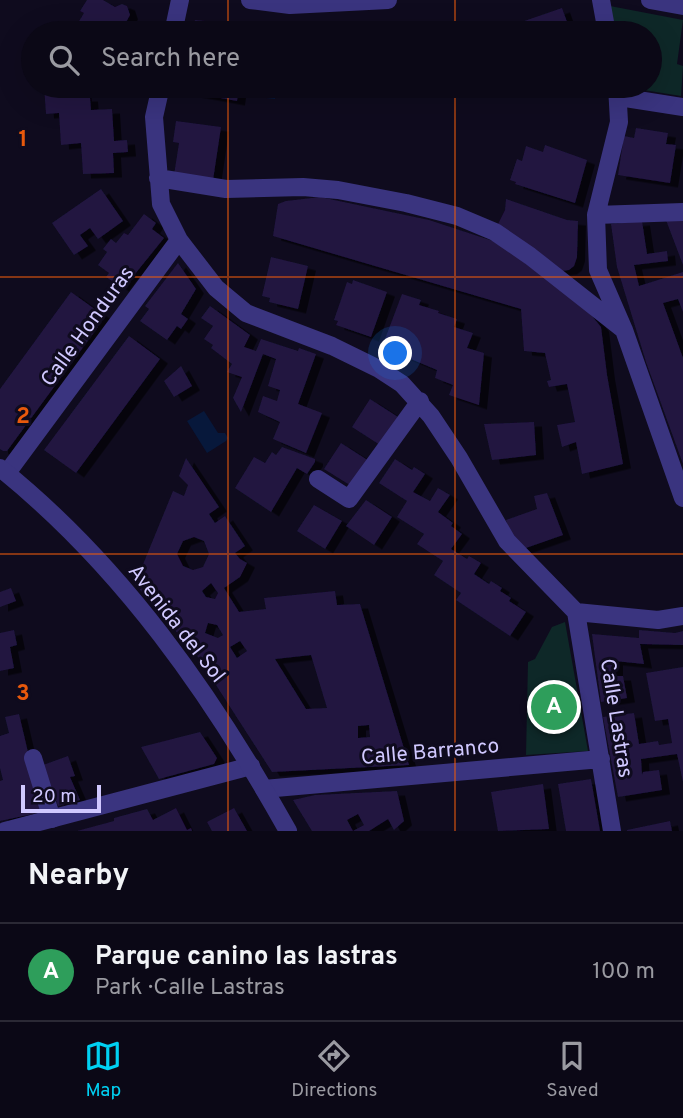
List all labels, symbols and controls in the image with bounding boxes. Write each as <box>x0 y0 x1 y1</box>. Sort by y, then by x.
search box <box>21 21 662 98</box>
icon: search <box>45 41 83 79</box>
text: Search here <box>101 43 240 76</box>
text: 1 <box>18 126 28 155</box>
street label: Calle Honduras <box>35 261 141 393</box>
your location <box>378 336 412 370</box>
text: 2 <box>16 403 30 432</box>
street label: Avenida del Sol <box>121 559 231 689</box>
street label: Calle Lastras <box>593 657 638 780</box>
text: 3 <box>16 680 30 709</box>
pin: A <box>531 681 577 733</box>
street label: Calle Barranco <box>360 733 500 772</box>
scale bar <box>21 782 102 814</box>
text: 20 m <box>32 785 76 809</box>
text: Nearby <box>28 858 129 895</box>
text: Parque canino las lastras <box>95 941 398 974</box>
text: A <box>43 958 59 987</box>
text: 100 m <box>592 958 655 987</box>
text: Park · Calle Lastras <box>95 974 285 1003</box>
tab: Map <box>84 1037 122 1103</box>
tab: Directions <box>291 1037 378 1103</box>
tab: Saved <box>546 1037 599 1103</box>

